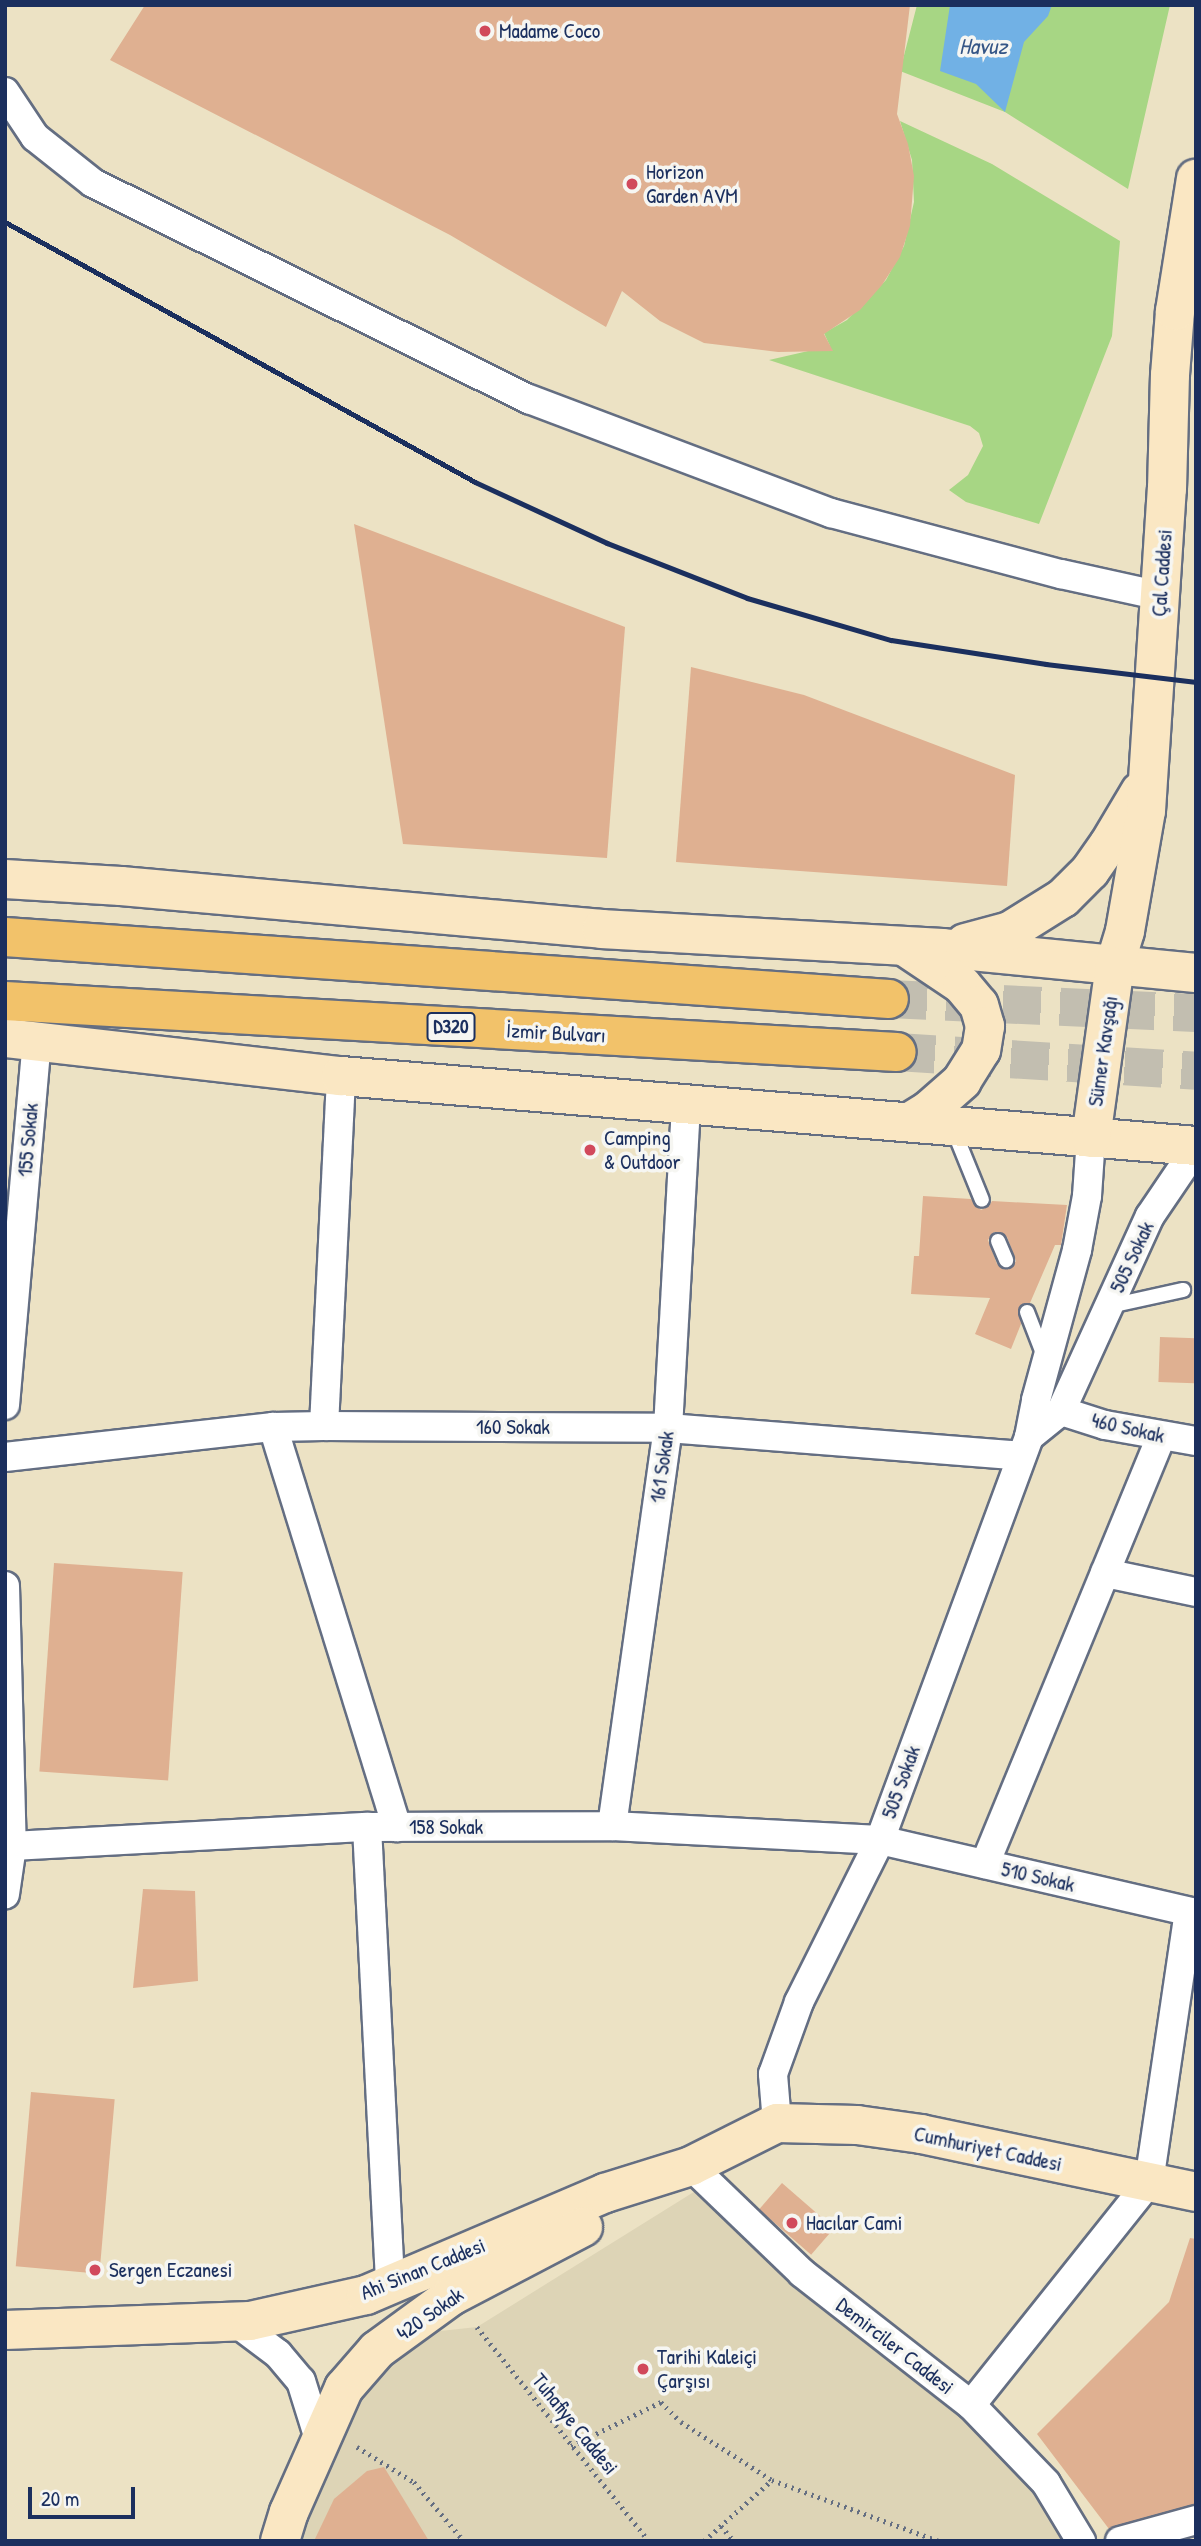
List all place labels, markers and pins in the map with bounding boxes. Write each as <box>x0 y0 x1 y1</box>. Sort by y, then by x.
place label: Madame Coco <box>499 18 600 44</box>
marker: Madame Coco <box>477 23 493 39</box>
place label: Horizon Garden AVM <box>646 159 738 209</box>
marker: Horizon Garden AVM <box>624 176 640 192</box>
place label: Camping & Outdoor <box>604 1125 680 1175</box>
marker: Camping & Outdoor <box>582 1142 598 1158</box>
place label: Hacılar Cami <box>806 2210 902 2236</box>
marker: Hacılar Cami <box>784 2215 800 2231</box>
place label: Sergen Eczanesi <box>109 2257 232 2283</box>
marker: Sergen Eczanesi <box>87 2262 103 2278</box>
place label: Tarihi Kaleiçi Çarşısı <box>657 2344 757 2394</box>
marker: Tarihi Kaleiçi Çarşısı <box>635 2361 651 2377</box>

